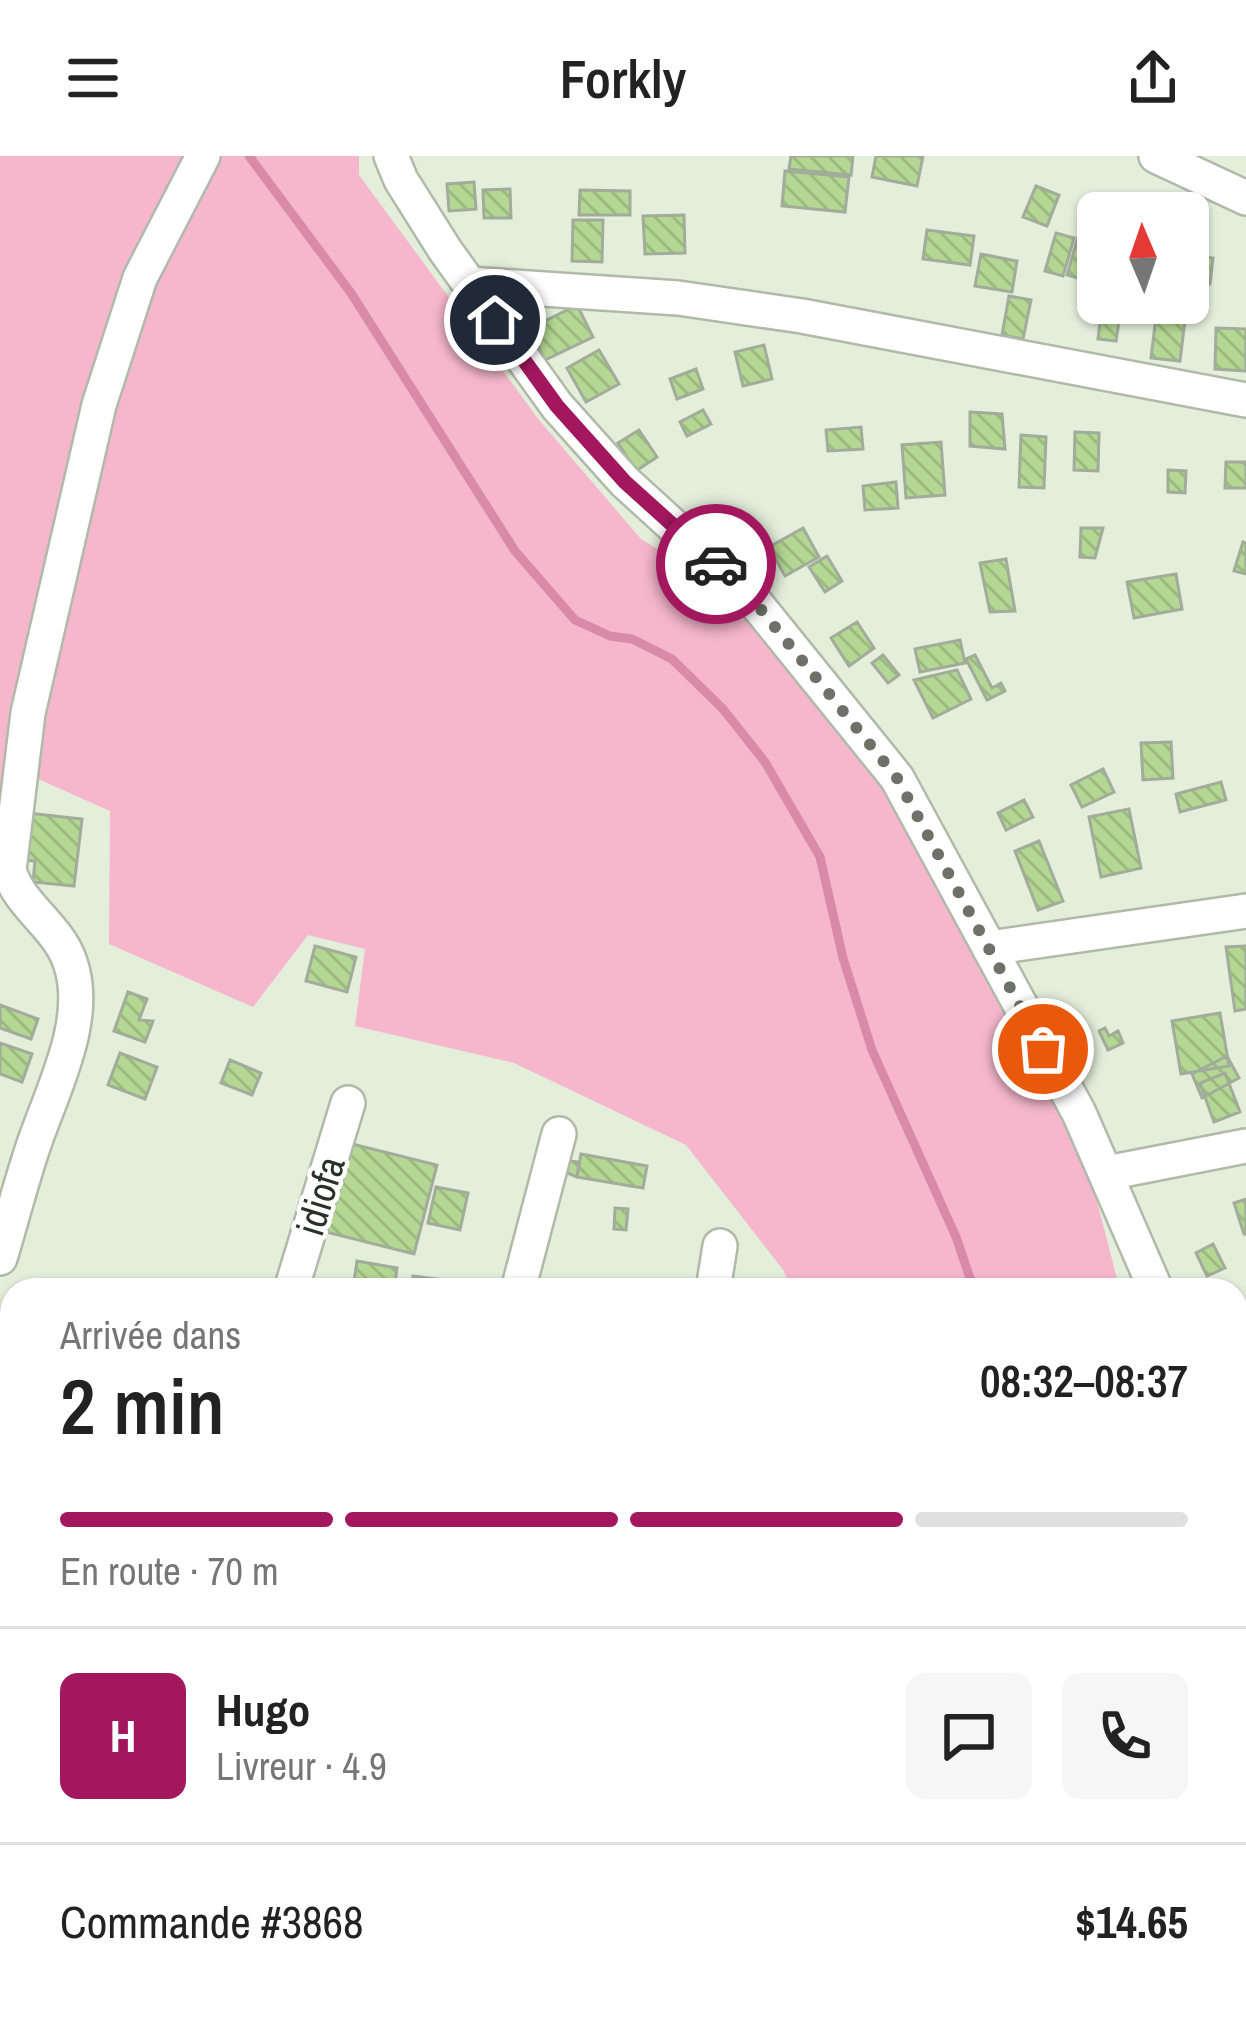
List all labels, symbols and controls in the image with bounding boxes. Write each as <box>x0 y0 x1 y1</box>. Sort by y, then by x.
text: Forkly <box>560 42 686 115</box>
icon: menu <box>60 45 126 111</box>
icon: share <box>1120 45 1186 111</box>
north arrow <box>1077 192 1209 324</box>
map controls <box>1077 192 1209 324</box>
pin <box>444 269 546 371</box>
icon: home <box>462 287 528 353</box>
courier <box>656 504 776 624</box>
icon: car <box>683 531 749 597</box>
pin <box>992 998 1094 1100</box>
icon: bag <box>1010 1016 1076 1082</box>
street label: idiofa <box>283 1150 357 1242</box>
text: Arrivée dans <box>60 1309 241 1361</box>
text: 08:32–08:37 <box>980 1350 1188 1411</box>
text: 2 min <box>60 1353 225 1458</box>
text: En route · 70 m <box>60 1545 279 1597</box>
button: chat <box>906 1673 1032 1799</box>
button: phone <box>1062 1673 1188 1799</box>
text: Hugo <box>216 1679 310 1740</box>
text: H <box>110 1705 136 1766</box>
text: Livreur · 4.9 <box>216 1740 387 1792</box>
text: Commande #3868 <box>60 1891 364 1952</box>
text: $14.65 <box>1075 1891 1188 1952</box>

